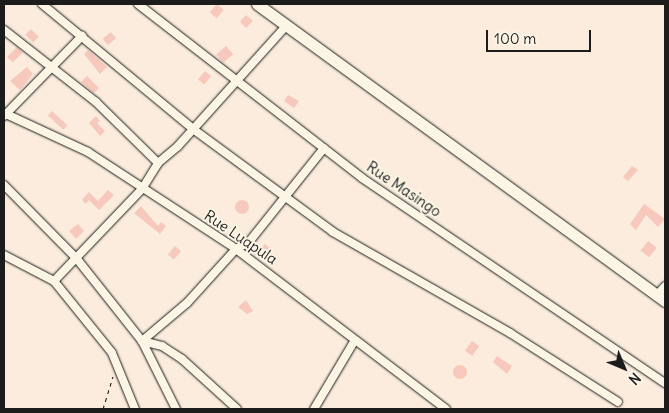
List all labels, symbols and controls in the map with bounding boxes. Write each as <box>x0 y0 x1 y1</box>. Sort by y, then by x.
scale bar <box>489 20 594 52</box>
text: 100 m <box>494 29 536 48</box>
street label: Rue Masingo <box>363 157 445 221</box>
street label: Rue Luapula <box>201 206 281 268</box>
north arrow <box>599 343 649 393</box>
text: N <box>625 369 644 388</box>

